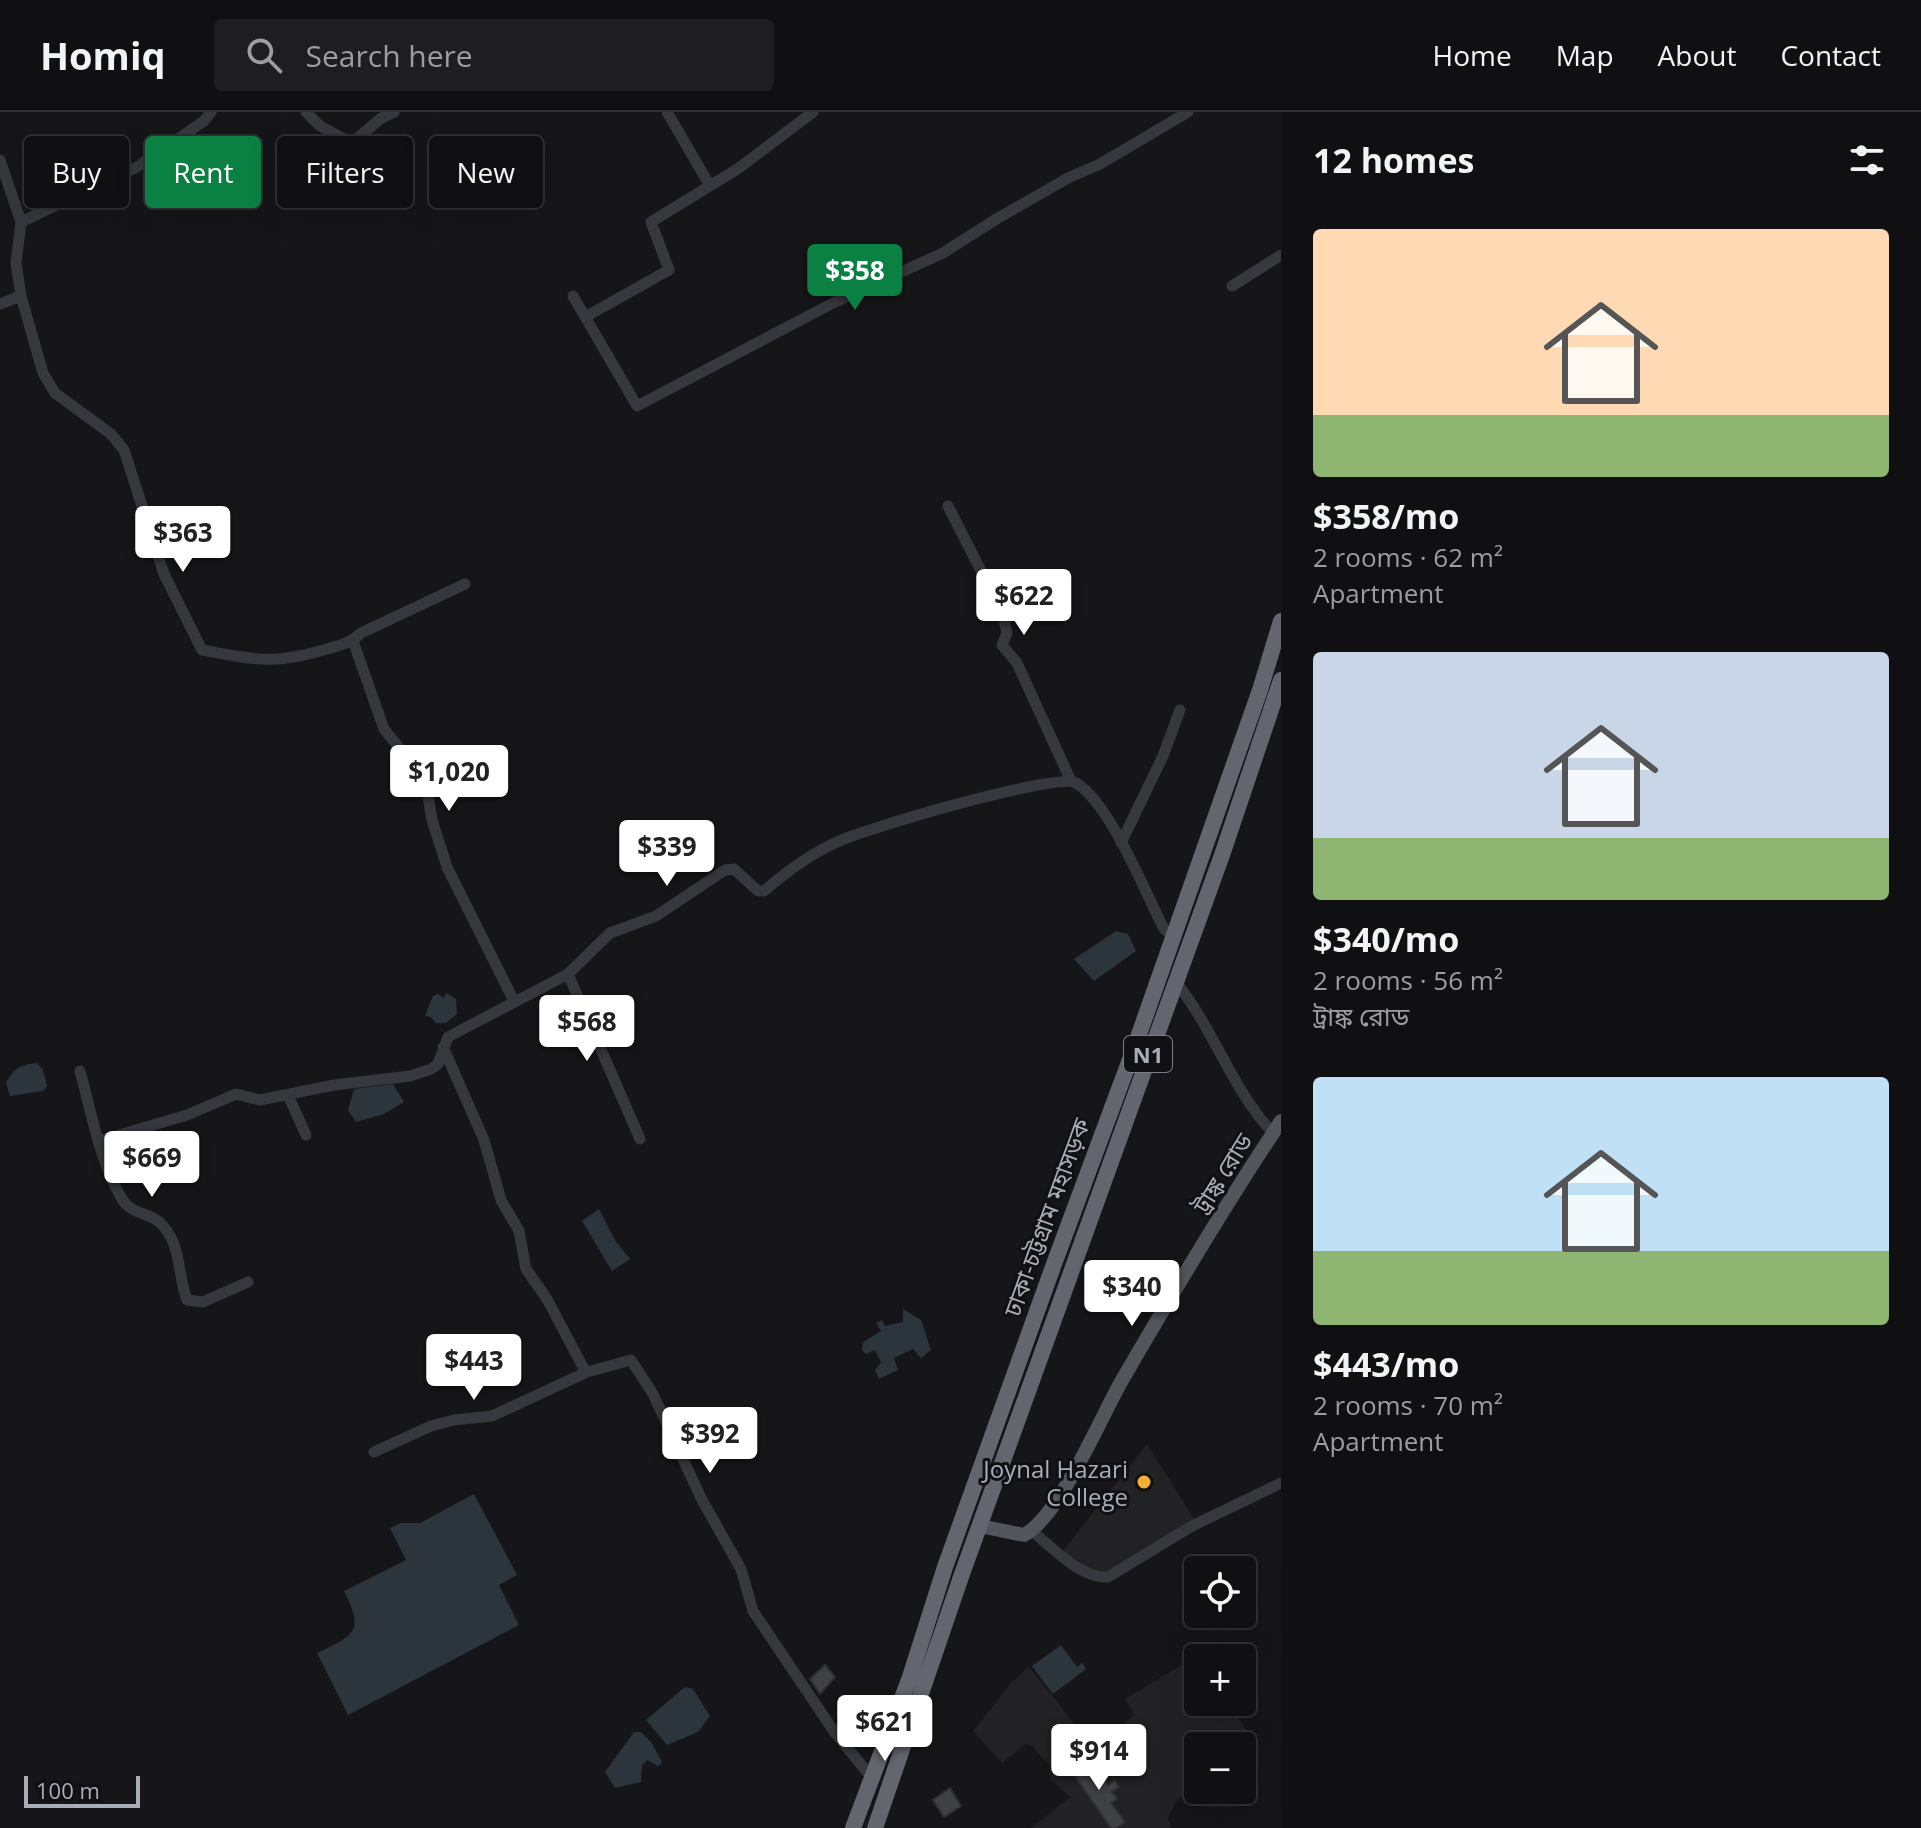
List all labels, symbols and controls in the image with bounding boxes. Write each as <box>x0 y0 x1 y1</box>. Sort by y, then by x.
search box <box>214 19 774 91</box>
text: Homiq <box>40 29 166 81</box>
icon: search <box>242 33 286 77</box>
text: Search here <box>306 35 473 76</box>
text: Home <box>1433 36 1512 74</box>
text: Map <box>1556 36 1614 74</box>
text: About <box>1658 36 1736 74</box>
text: Contact <box>1780 36 1881 74</box>
chip: Buy <box>24 136 129 208</box>
chip: Rent <box>145 136 261 208</box>
chip: Filters <box>277 136 413 208</box>
chip: New <box>429 136 543 208</box>
text: 12 homes <box>1313 137 1474 183</box>
icon: filters <box>1845 138 1889 182</box>
pin: $358 <box>808 244 902 312</box>
text: $358 <box>825 252 885 288</box>
icon: home <box>1529 281 1673 425</box>
text: $358/mo <box>1313 493 1459 539</box>
pin: $363 <box>136 506 230 574</box>
text: $363 <box>153 514 213 550</box>
text: 2 rooms · 62 m² <box>1313 539 1503 575</box>
pin: $622 <box>977 569 1071 637</box>
text: Apartment <box>1313 575 1444 611</box>
text: $622 <box>994 577 1054 613</box>
icon: home <box>1529 704 1673 848</box>
pin: $1,020 <box>384 745 514 813</box>
text: $1,020 <box>408 753 490 789</box>
pin: $339 <box>620 820 714 888</box>
text: $339 <box>637 828 697 864</box>
text: $340/mo <box>1313 916 1459 962</box>
text: 2 rooms · 56 m² <box>1313 962 1503 998</box>
pin: $568 <box>540 995 634 1063</box>
text: ট্রাঙ্ক রোড <box>1313 998 1409 1034</box>
text: $568 <box>557 1003 617 1039</box>
road number: N1 <box>1124 1036 1172 1072</box>
street label: ঢাকা-চট্টগ্রাম মহাসড়ক <box>994 1113 1097 1322</box>
street label: ট্রাঙ্ক রোড <box>1184 1126 1260 1220</box>
icon: home <box>1529 1129 1673 1273</box>
pin: $669 <box>105 1131 199 1199</box>
text: $669 <box>122 1139 182 1175</box>
pin: $340 <box>1085 1260 1179 1328</box>
text: $340 <box>1102 1268 1162 1304</box>
pin: $443 <box>427 1334 521 1402</box>
text: $443/mo <box>1313 1341 1459 1387</box>
text: $443 <box>444 1342 504 1378</box>
text: 2 rooms · 70 m² <box>1313 1387 1503 1423</box>
pin: $392 <box>663 1407 757 1475</box>
text: $392 <box>680 1415 740 1451</box>
text: Apartment <box>1313 1423 1444 1459</box>
place label: Joynal Hazari College <box>981 1452 1128 1513</box>
marker: Joynal Hazari College <box>1135 1473 1153 1491</box>
map controls <box>1184 1556 1256 1804</box>
button: locate <box>1184 1556 1256 1628</box>
button: + <box>1184 1644 1256 1716</box>
pin: $621 <box>838 1695 932 1763</box>
text: $621 <box>855 1703 915 1739</box>
pin: $914 <box>1052 1724 1146 1792</box>
text: $914 <box>1069 1732 1129 1768</box>
button: − <box>1184 1732 1256 1804</box>
scale bar <box>24 1772 140 1808</box>
text: 100 m <box>36 1775 100 1805</box>

